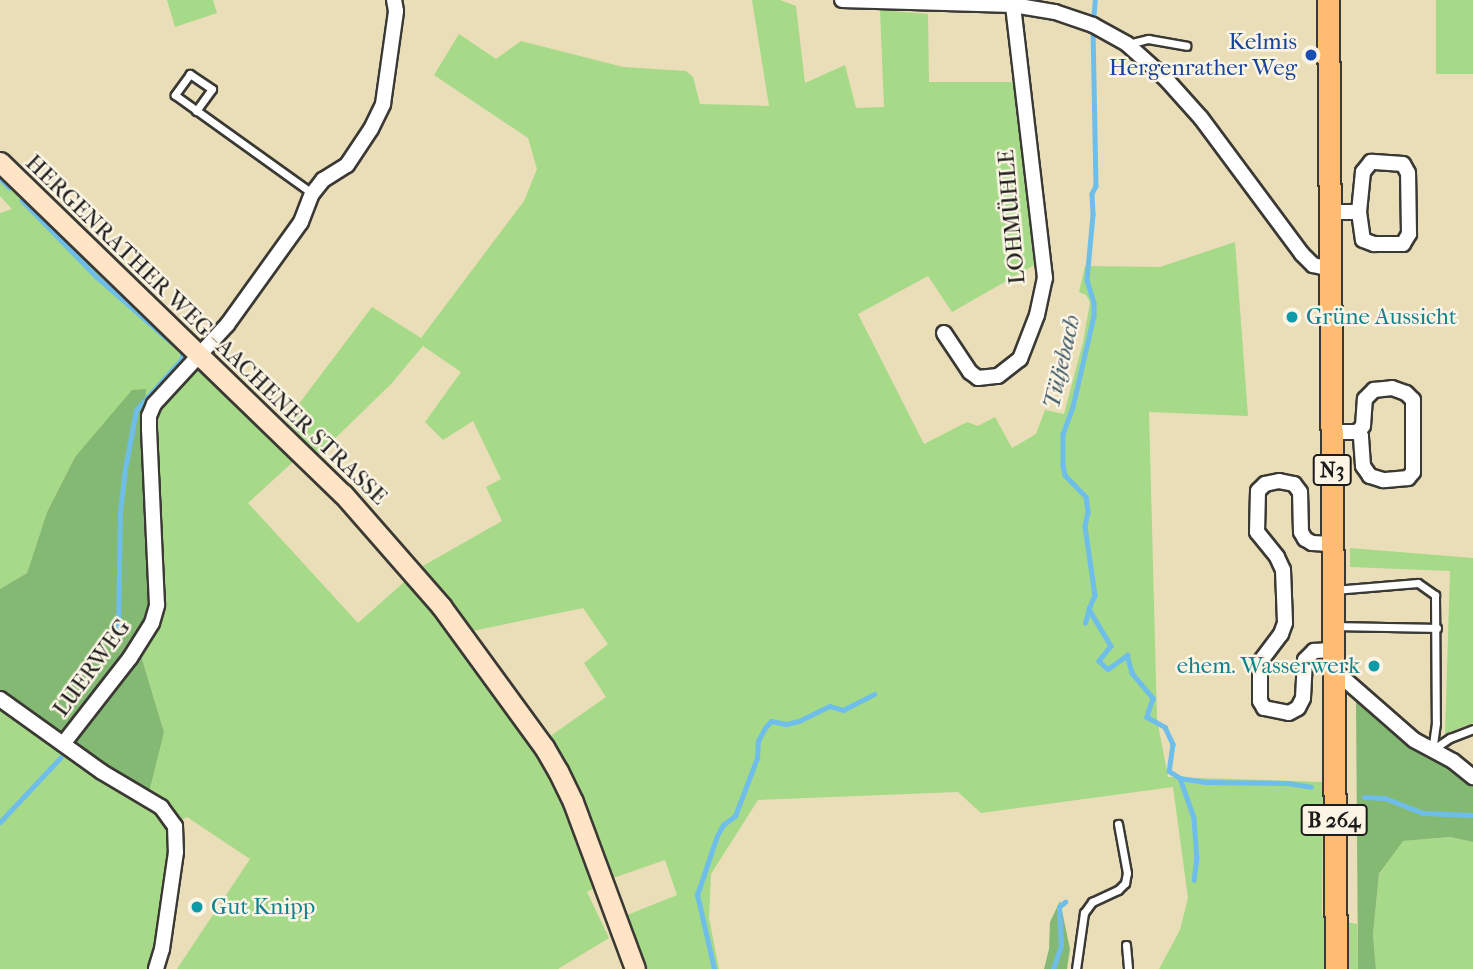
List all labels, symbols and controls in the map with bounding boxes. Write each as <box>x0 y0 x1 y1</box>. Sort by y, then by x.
place label: Kelmis Hergenrather Weg <box>1109 28 1297 82</box>
marker: Kelmis Hergenrather Weg <box>1303 47 1319 63</box>
street label: HERGENRATHER WEG - AACHENER STRASSE <box>19 149 393 511</box>
street label: LOHMÜHLE <box>992 149 1032 285</box>
place label: Grüne Aussicht <box>1306 303 1457 331</box>
marker: Grüne Aussicht <box>1284 309 1300 325</box>
water label: Tüljebach <box>1037 312 1087 412</box>
road number: N3 <box>1311 452 1353 488</box>
street label: LUERWEG <box>47 614 137 722</box>
place label: ehem. Wasserwerk <box>1177 652 1360 680</box>
marker: ehem. Wasserwerk <box>1366 658 1382 674</box>
road number: B 264 <box>1299 802 1369 838</box>
place label: Gut Knipp <box>211 893 315 921</box>
marker: Gut Knipp <box>189 899 205 915</box>

